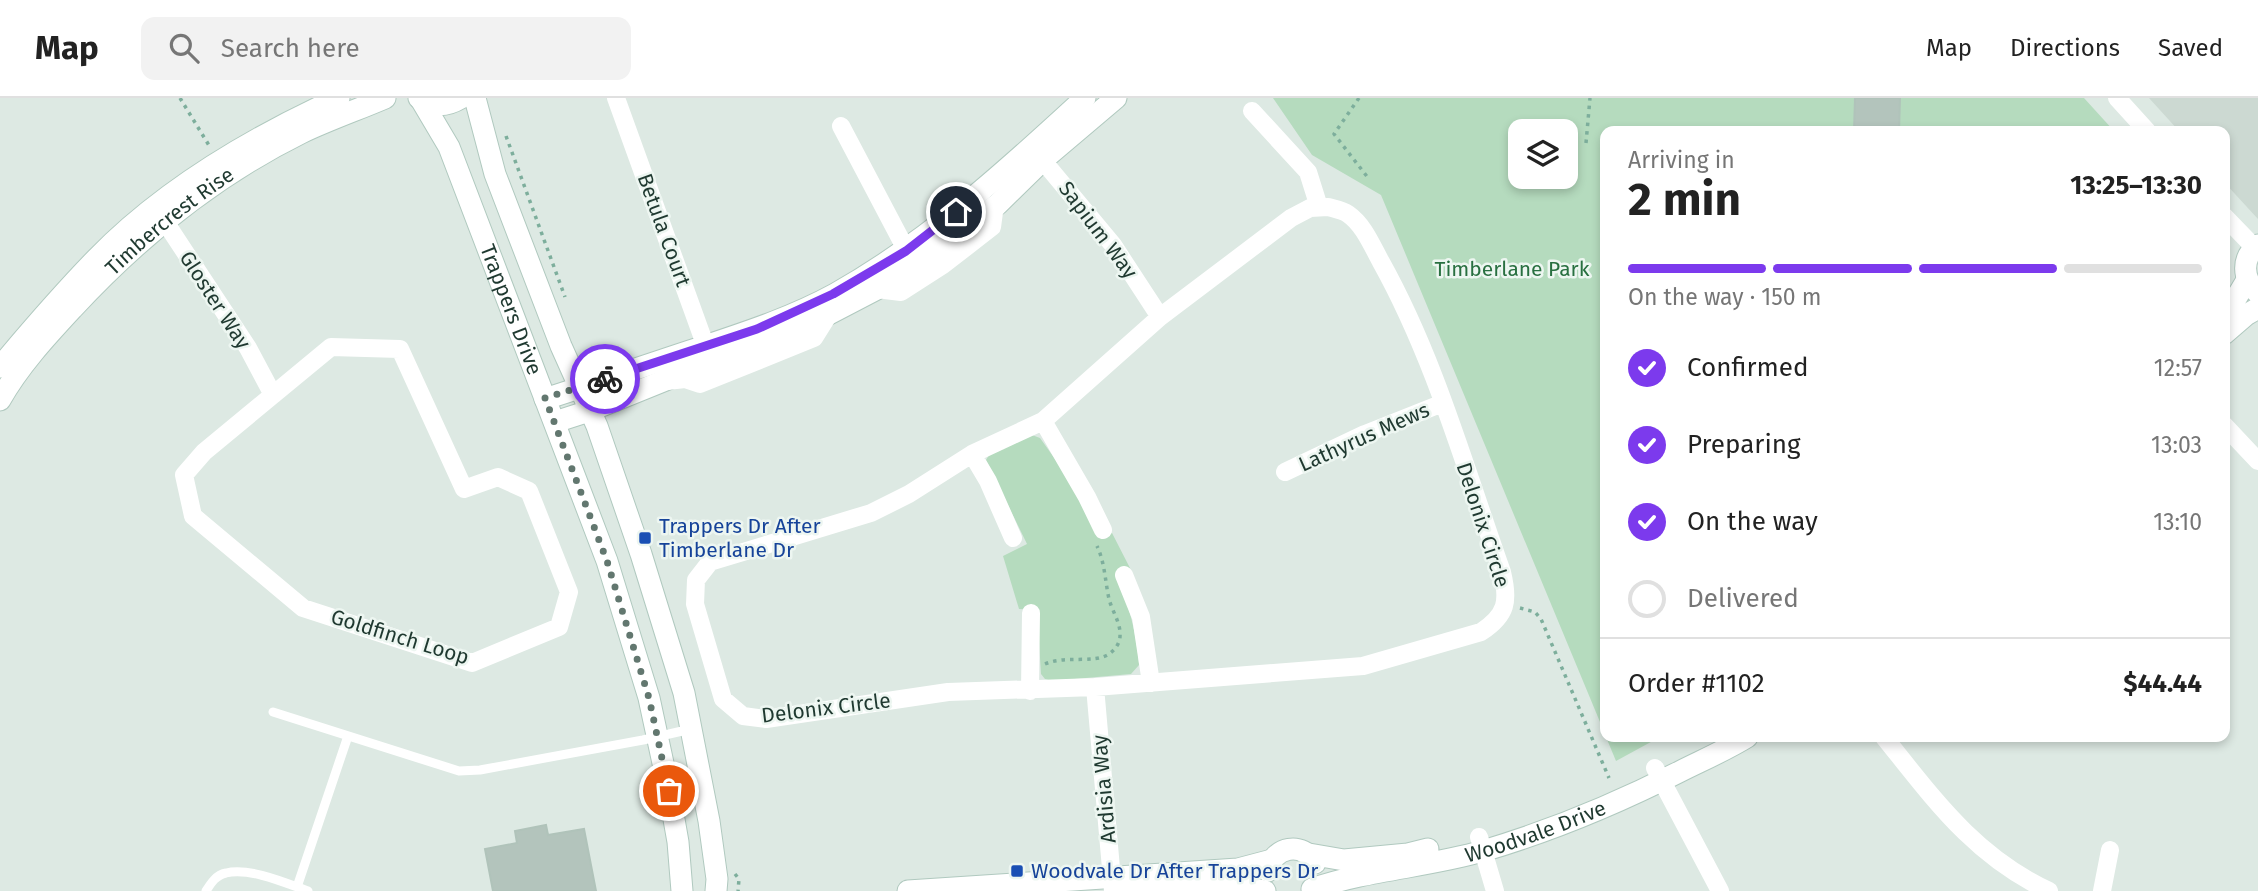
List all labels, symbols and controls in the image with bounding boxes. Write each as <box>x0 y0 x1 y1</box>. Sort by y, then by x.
search box <box>141 17 631 80</box>
text: Map <box>35 28 99 68</box>
icon: search <box>165 29 203 67</box>
text: Search here <box>221 33 360 64</box>
text: Map <box>1926 34 1972 62</box>
text: Directions <box>2010 34 2120 62</box>
text: Saved <box>2158 34 2223 62</box>
map controls <box>1508 119 1578 189</box>
button: layers <box>1508 119 1578 189</box>
text: Arriving in <box>1628 146 1735 174</box>
street label: Timbercrest Rise <box>100 162 239 281</box>
street label: Betula Court <box>632 170 697 291</box>
text: 13:25–13:30 <box>2070 170 2202 201</box>
text: 2 min <box>1628 172 1741 227</box>
street label: Sapium Way <box>1053 176 1143 284</box>
pin <box>926 182 986 242</box>
icon: home <box>937 193 975 231</box>
street label: Trappers Drive <box>474 241 548 379</box>
street label: Gloster Way <box>174 246 257 355</box>
park label: Timberlane Park <box>1435 256 1590 282</box>
text: On the way · 150 m <box>1628 283 1821 311</box>
courier <box>570 344 640 414</box>
icon: check <box>1628 349 1666 387</box>
text: Confirmed <box>1687 352 1808 383</box>
text: 12:57 <box>2154 354 2202 382</box>
icon: bike <box>586 360 624 398</box>
street label: Lathyrus Mews <box>1295 397 1433 477</box>
icon: check <box>1628 426 1666 464</box>
text: Preparing <box>1687 429 1800 460</box>
text: 13:03 <box>2151 431 2202 459</box>
street label: Delonix Circle <box>1451 459 1515 591</box>
icon: check <box>1628 503 1666 541</box>
text: On the way <box>1687 506 1818 537</box>
text: 13:10 <box>2153 508 2202 536</box>
place label: Trappers Dr After Timberlane Dr <box>659 513 821 563</box>
marker: Trappers Dr After Timberlane Dr <box>637 530 653 546</box>
text: Delivered <box>1687 583 1799 614</box>
street label: Goldfinch Loop <box>328 604 472 670</box>
text: Order #1102 <box>1628 668 1765 699</box>
text: $44.44 <box>2123 668 2202 699</box>
street label: Delonix Circle <box>760 687 892 729</box>
street label: Ardisia Way <box>1086 733 1122 844</box>
pin <box>639 761 699 821</box>
icon: bag <box>650 772 688 810</box>
street label: Woodvale Drive <box>1462 795 1610 868</box>
place label: Woodvale Dr After Trappers Dr <box>1031 858 1318 884</box>
marker: Woodvale Dr After Trappers Dr <box>1009 863 1025 879</box>

